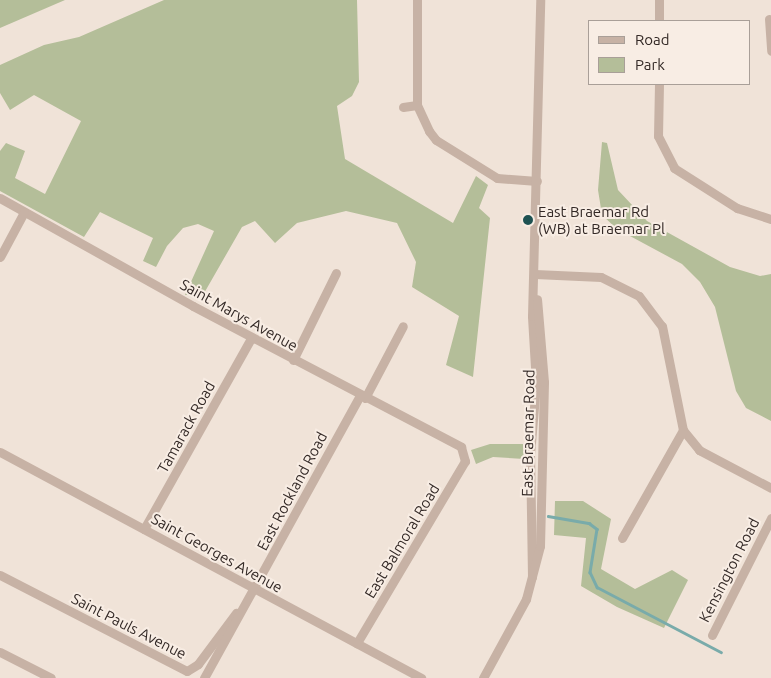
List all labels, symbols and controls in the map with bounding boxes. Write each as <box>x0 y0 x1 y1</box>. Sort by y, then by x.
legend <box>588 20 751 85</box>
text: Road <box>635 31 670 48</box>
text: Park <box>635 56 665 73</box>
place label: East Braemar Rd (WB) at Braemar Pl <box>538 202 665 237</box>
marker: East Braemar Rd (WB) at Braemar Pl <box>522 214 534 226</box>
street label: Saint Marys Avenue <box>177 275 301 355</box>
street label: East Braemar Road <box>518 369 538 497</box>
street label: Tamarack Road <box>153 378 219 476</box>
street label: East Rockland Road <box>253 429 331 553</box>
street label: East Balmoral Road <box>361 481 443 601</box>
street label: Saint Georges Avenue <box>148 509 286 597</box>
street label: Kensington Road <box>695 515 763 625</box>
street label: Saint Pauls Avenue <box>68 589 190 663</box>

